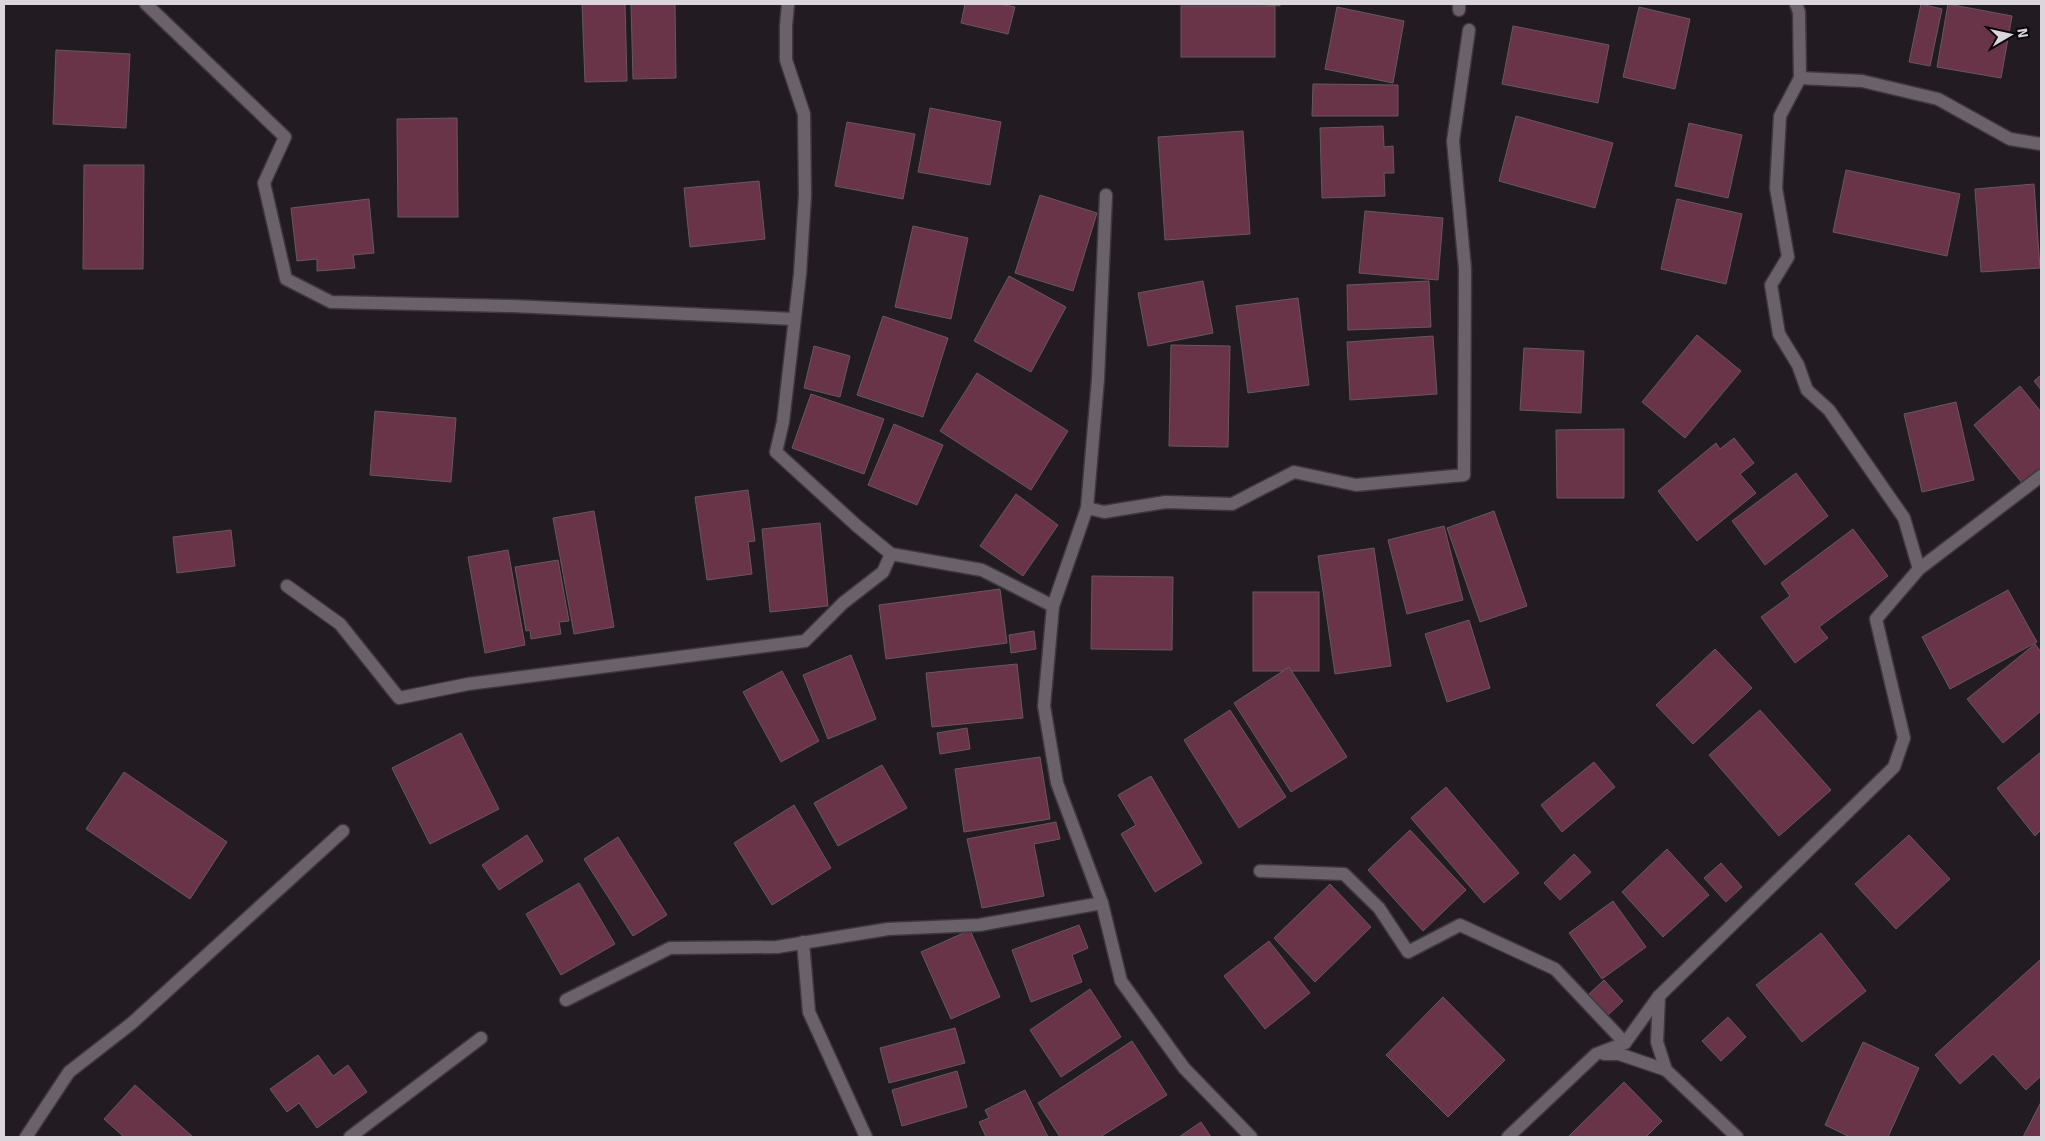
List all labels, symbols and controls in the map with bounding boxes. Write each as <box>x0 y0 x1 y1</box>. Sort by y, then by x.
north arrow <box>1985 10 2035 60</box>
text: N <box>2013 27 2032 39</box>

